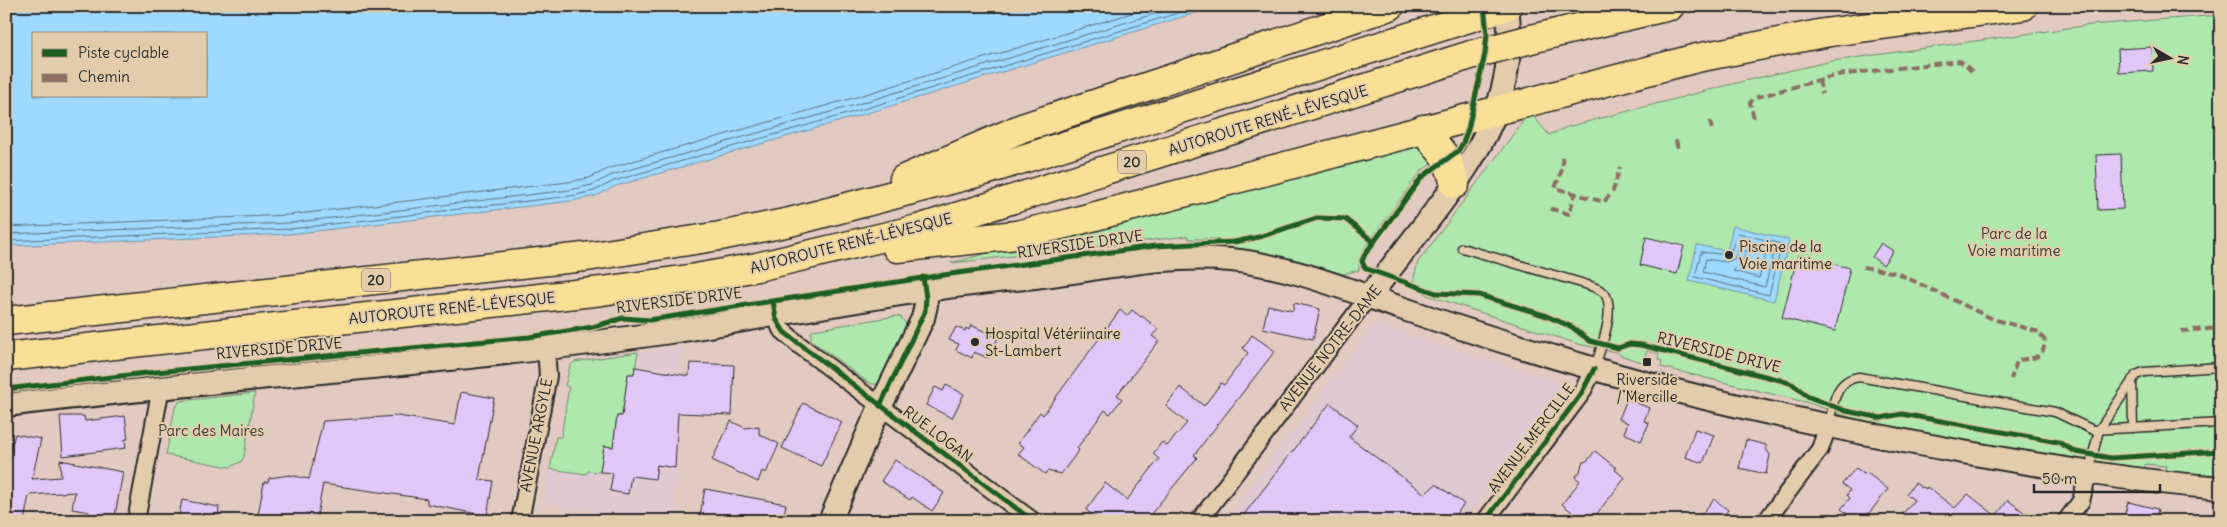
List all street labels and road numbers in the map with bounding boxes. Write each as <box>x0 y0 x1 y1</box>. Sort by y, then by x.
street label: AUTOROUTE RENÉ-LÉVESQUE <box>1166 80 1370 159</box>
road number: 20 <box>1118 150 1146 173</box>
street label: AUTOROUTE RENÉ-LÉVESQUE <box>748 209 954 277</box>
street label: RIVERSIDE DRIVE <box>1016 226 1144 262</box>
road number: 20 <box>362 268 390 292</box>
street label: AVENUE NOTRE-DAME <box>1275 281 1385 415</box>
street label: RIVERSIDE DRIVE <box>615 283 743 317</box>
street label: AUTOROUTE RENÉ-LÉVESQUE <box>348 288 556 328</box>
street label: RIVERSIDE DRIVE <box>1655 327 1783 377</box>
street label: RIVERSIDE DRIVE <box>215 333 343 363</box>
street label: AVENUE ARGYLE <box>516 376 556 494</box>
street label: AVENUE MERCILLE <box>1484 379 1579 497</box>
street label: RUE LOGAN <box>899 402 977 466</box>

